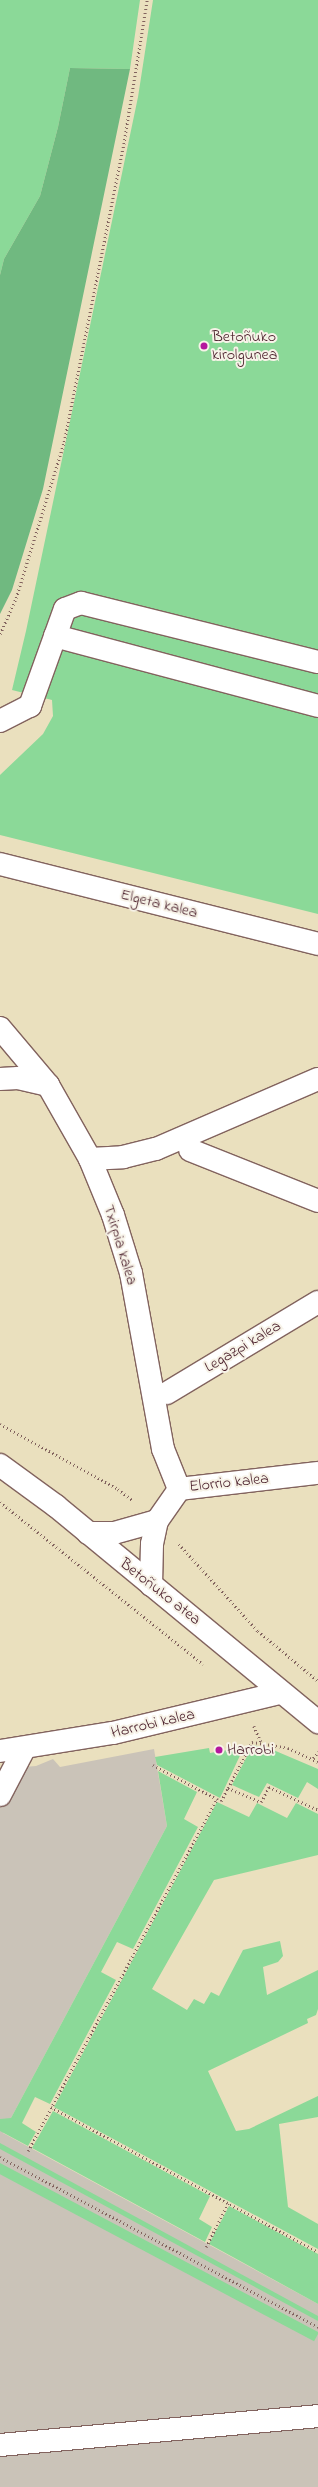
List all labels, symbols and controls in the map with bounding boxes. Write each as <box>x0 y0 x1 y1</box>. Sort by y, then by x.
place label: Betoñuko kirolgunea <box>212 327 277 365</box>
marker: Betoñuko kirolgunea <box>199 341 209 351</box>
street label: Elgeta kalea <box>118 885 200 923</box>
street label: Txirpia kalea <box>99 1203 141 1287</box>
street label: Legazpi kalea <box>201 1317 285 1377</box>
street label: Elorrio kalea <box>188 1469 270 1497</box>
street label: Betoñuko atea <box>116 1554 204 1630</box>
street label: Harrobi kalea <box>109 1705 197 1743</box>
place label: Harrobi <box>227 1740 274 1760</box>
marker: Harrobi <box>214 1745 224 1755</box>

